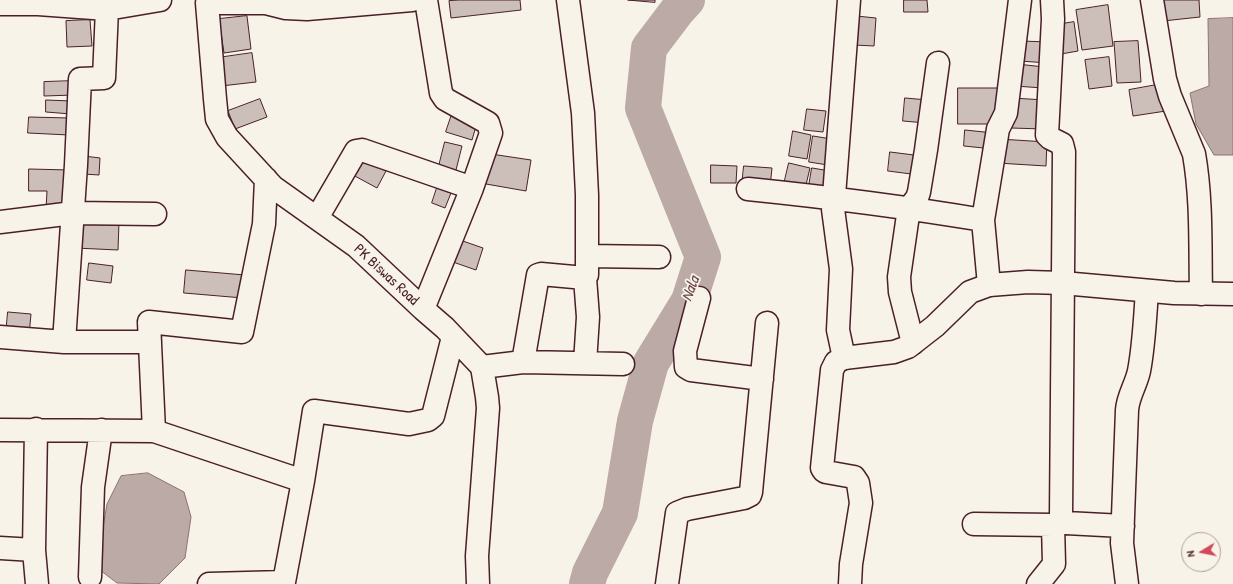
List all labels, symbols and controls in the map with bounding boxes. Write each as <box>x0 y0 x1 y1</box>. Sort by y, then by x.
street label: PK Biswas Road <box>350 240 422 310</box>
water label: Nala <box>678 274 704 304</box>
north arrow <box>1181 532 1221 572</box>
text: N <box>1183 550 1198 558</box>

